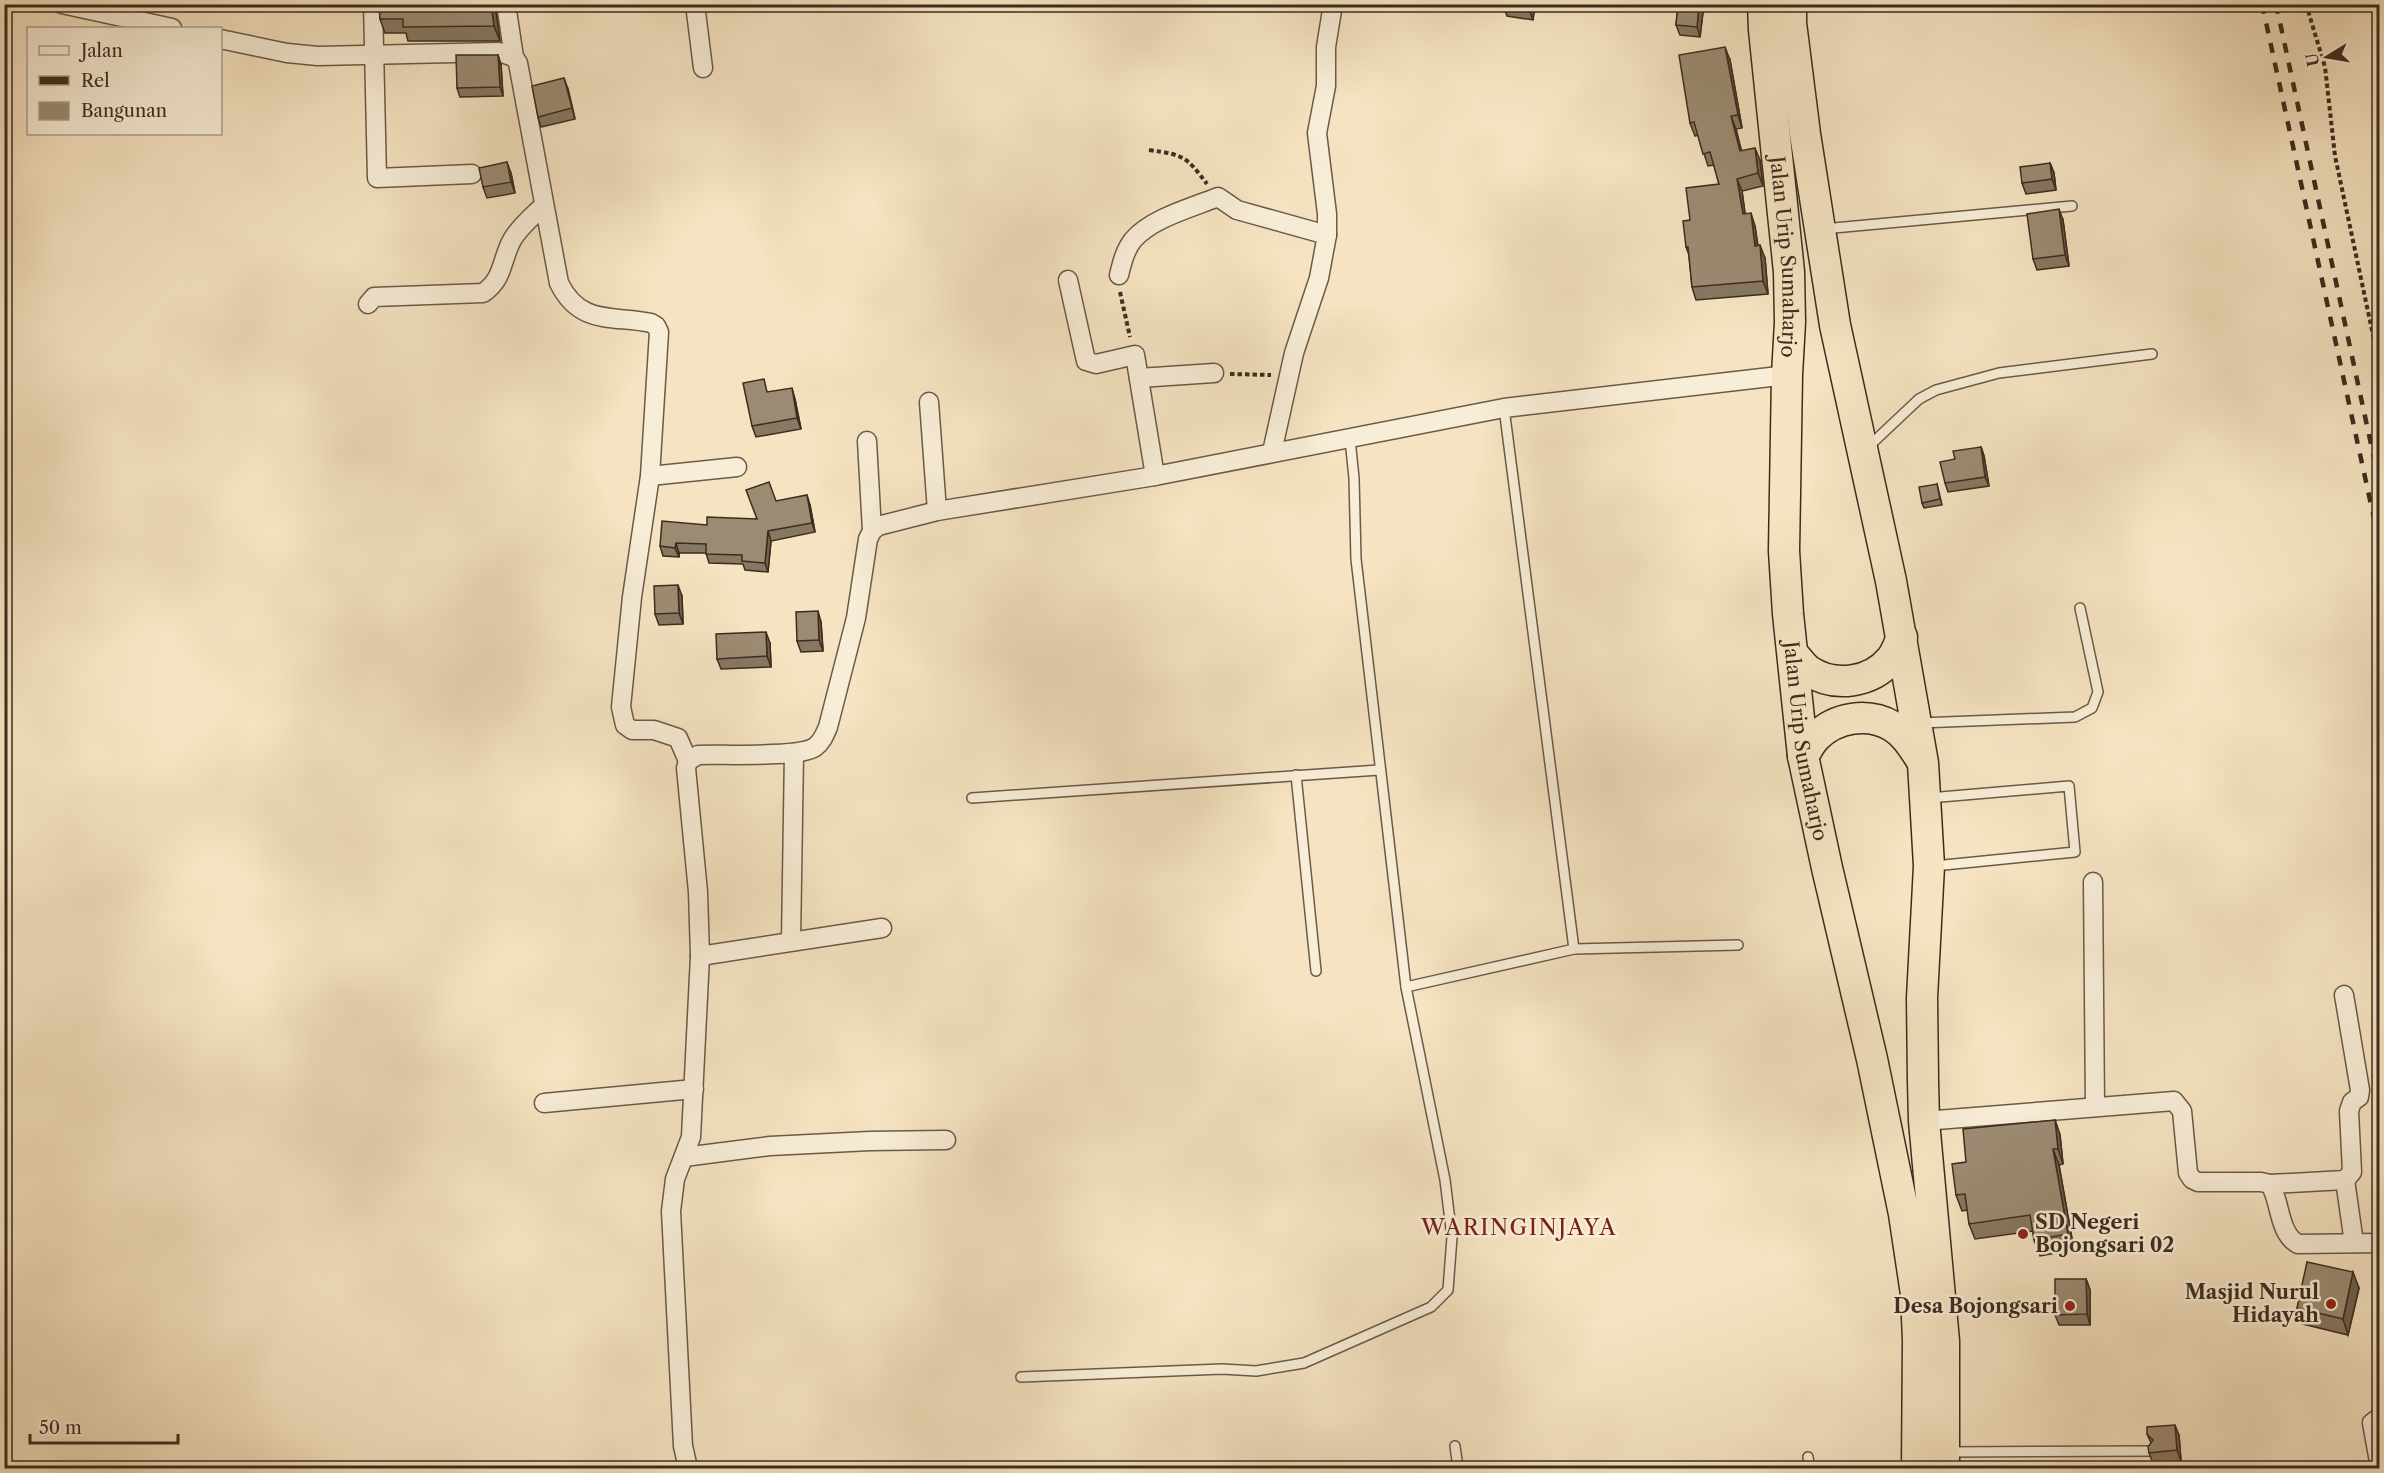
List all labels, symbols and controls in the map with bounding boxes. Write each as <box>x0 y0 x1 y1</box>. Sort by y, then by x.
legend <box>27 27 222 135</box>
north arrow <box>2297 27 2357 87</box>
text: Jalan <box>78 40 123 62</box>
text: U <box>2301 52 2323 68</box>
text: Rel <box>81 70 110 92</box>
text: Bangunan <box>81 100 167 122</box>
street label: Jalan Urip Sumaharjo <box>1765 152 1802 358</box>
street label: Jalan Urip Sumaharjo <box>1779 637 1833 843</box>
place label: SD Negeri Bojongsari 02 <box>2035 1210 2174 1257</box>
district label: WARINGINJAYA <box>1420 1214 1617 1241</box>
marker: SD Negeri Bojongsari 02 <box>2016 1227 2030 1241</box>
place label: Masjid Nurul Hidayah <box>2185 1280 2319 1327</box>
place label: Desa Bojongsari <box>1893 1294 2058 1318</box>
marker: Masjid Nurul Hidayah <box>2324 1297 2338 1311</box>
marker: Desa Bojongsari <box>2063 1299 2077 1313</box>
scale bar <box>30 1407 178 1445</box>
text: 50 m <box>39 1417 82 1439</box>

